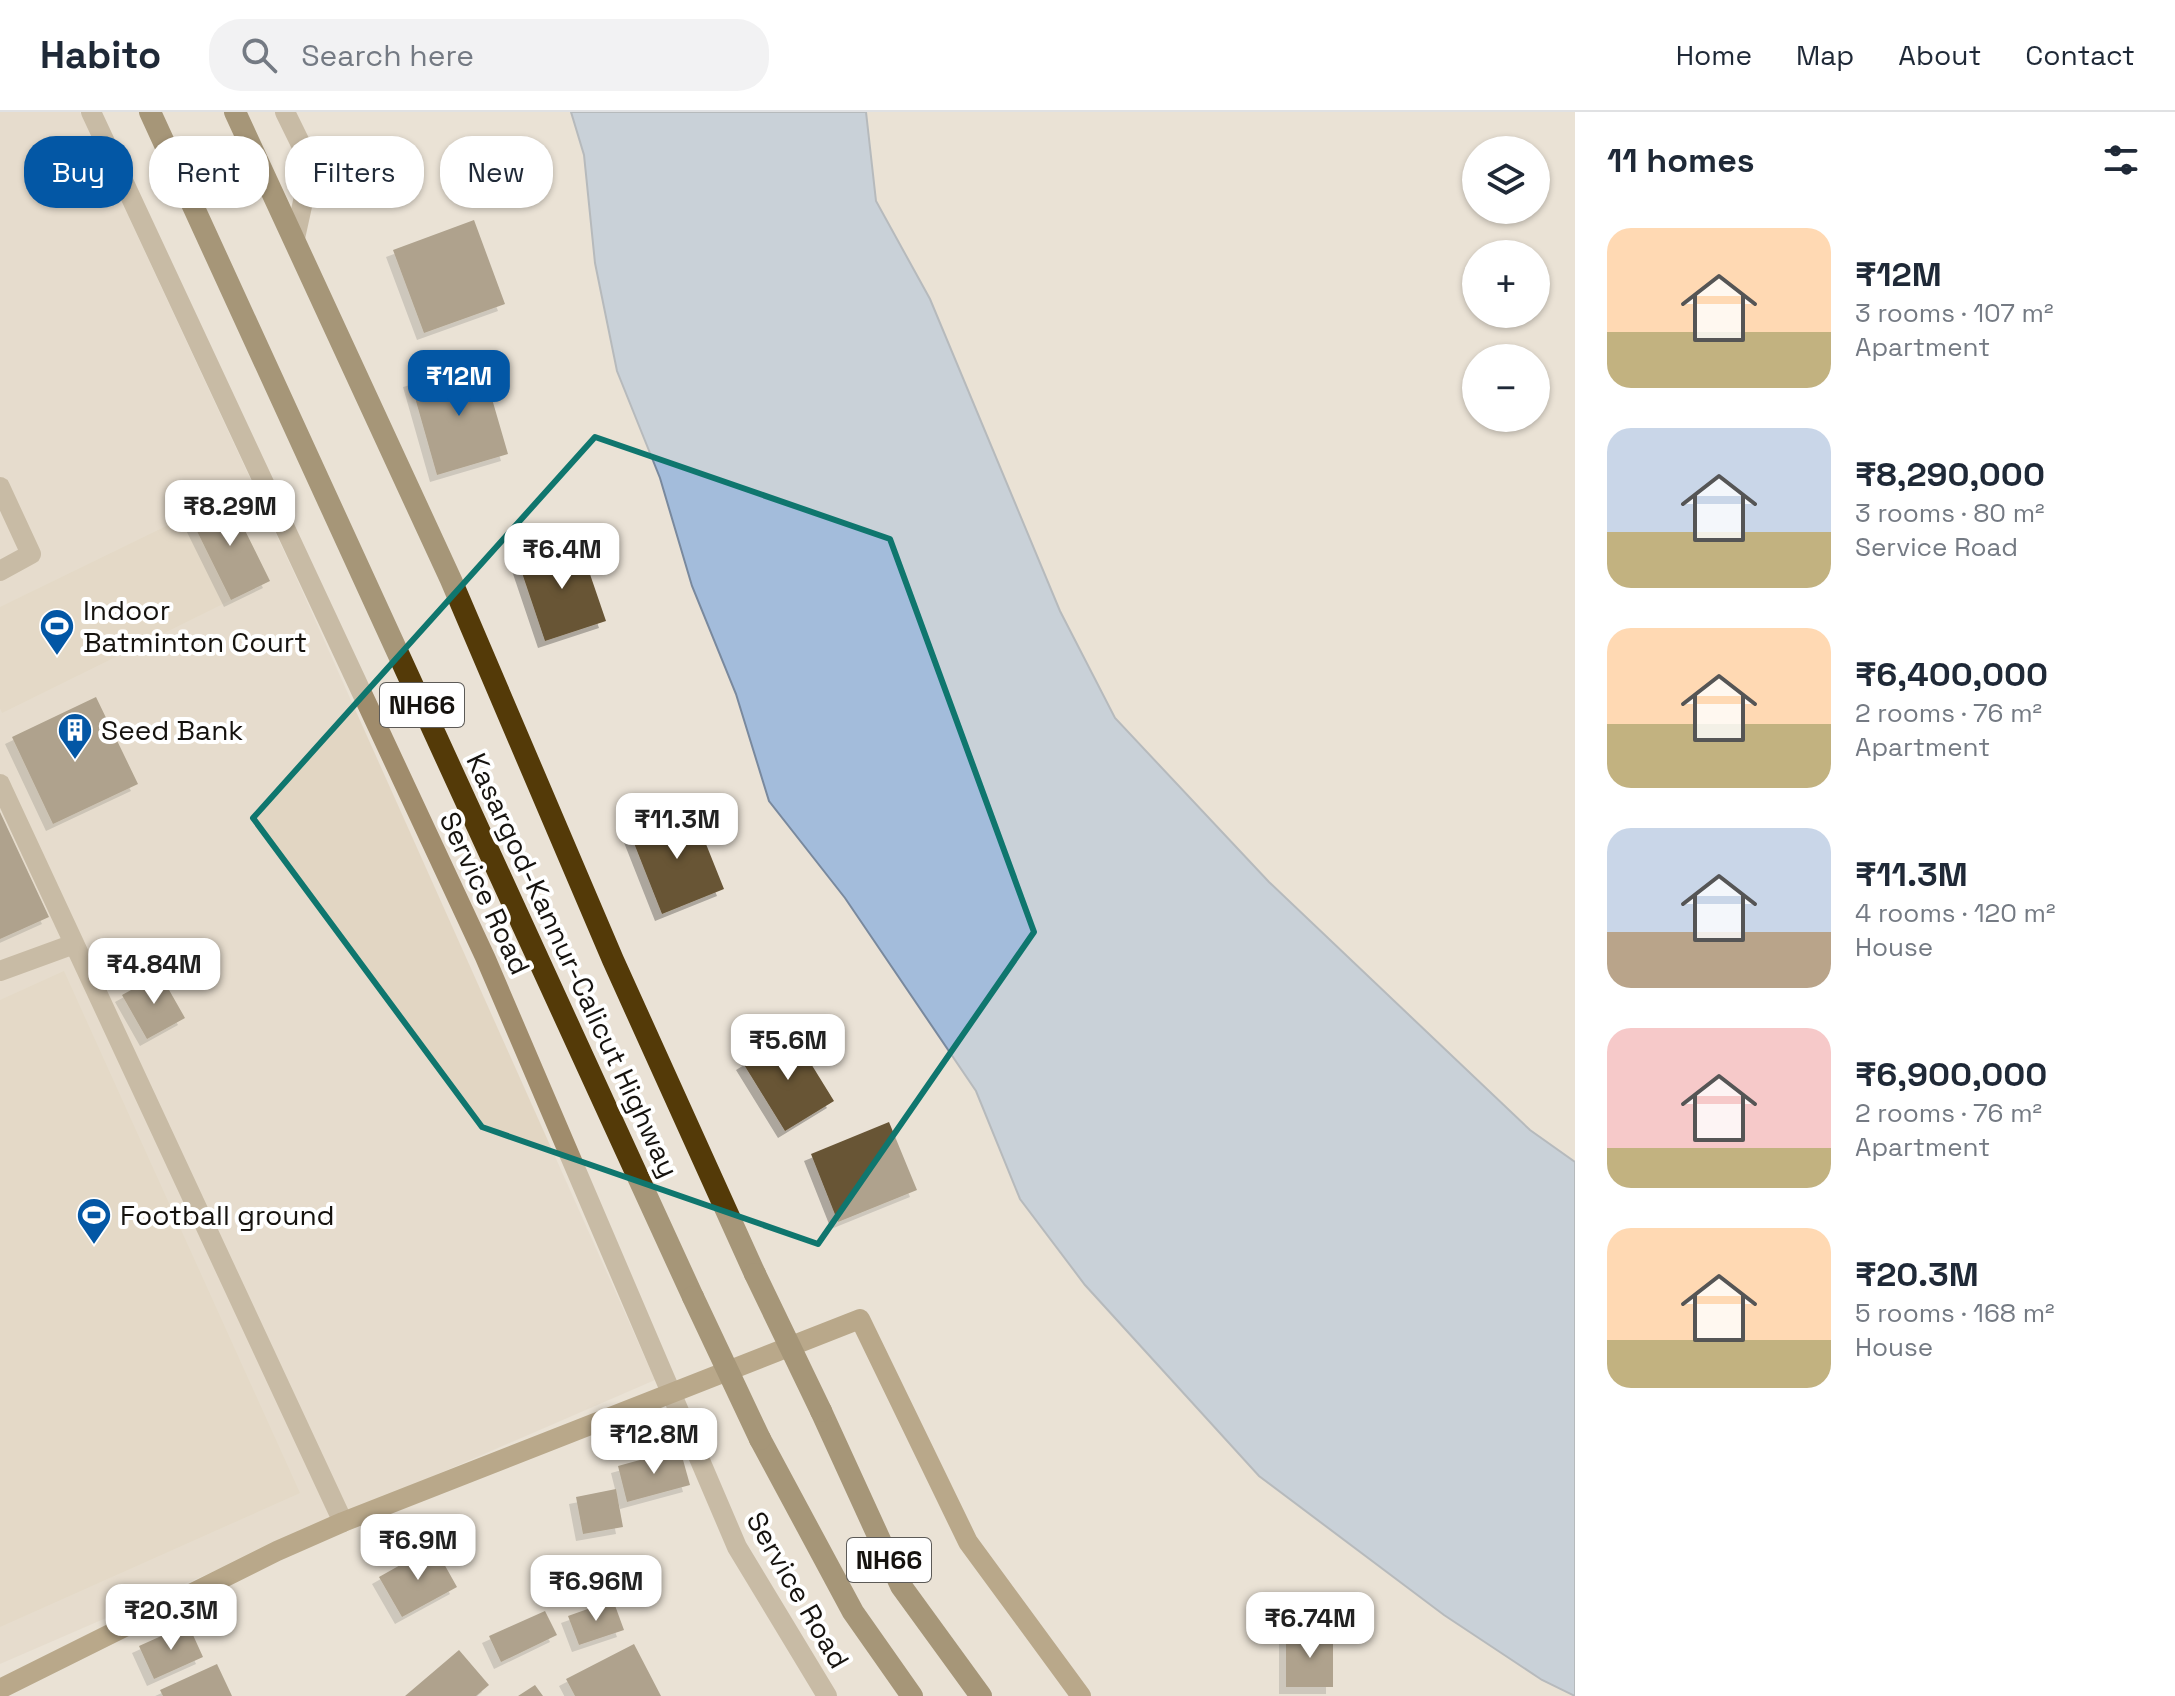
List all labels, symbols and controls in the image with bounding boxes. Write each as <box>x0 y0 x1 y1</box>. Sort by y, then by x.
search box <box>209 19 769 91</box>
text: Habito <box>40 31 161 79</box>
icon: search <box>237 33 281 77</box>
text: Search here <box>301 36 474 75</box>
text: Home <box>1676 37 1752 73</box>
text: Map <box>1796 37 1854 73</box>
text: About <box>1898 37 1981 73</box>
text: Contact <box>2025 37 2135 73</box>
chip: Buy <box>24 136 133 208</box>
chip: Rent <box>149 136 269 208</box>
chip: Filters <box>285 136 424 208</box>
chip: New <box>440 136 553 208</box>
map controls <box>1462 136 1550 432</box>
button: layers <box>1462 136 1550 224</box>
icon: filters <box>2099 138 2143 182</box>
text: 11 homes <box>1607 139 1755 182</box>
button: + <box>1462 240 1550 328</box>
text: ₹12M <box>1855 253 1942 296</box>
icon: home <box>1671 260 1767 356</box>
text: 3 rooms · 107 m² <box>1855 296 2053 330</box>
text: Apartment <box>1855 330 1990 364</box>
button: − <box>1462 344 1550 432</box>
pin: ₹12M <box>412 350 506 418</box>
text: ₹12M <box>426 359 492 393</box>
text: ₹8,290,000 <box>1855 453 2045 496</box>
icon: home <box>1671 460 1767 556</box>
pin: ₹8.29M <box>165 480 295 548</box>
text: ₹8.29M <box>183 489 277 523</box>
text: 3 rooms · 80 m² <box>1855 496 2045 530</box>
pin: ₹6.4M <box>506 523 618 591</box>
text: Service Road <box>1855 530 2018 564</box>
text: ₹6.4M <box>522 532 602 566</box>
place label: Indoor Batminton Court <box>83 592 307 660</box>
sports icon: Indoor Batminton Court <box>38 607 76 657</box>
text: ₹6,400,000 <box>1855 653 2048 696</box>
icon: home <box>1671 660 1767 756</box>
road number: NH66 <box>380 683 464 727</box>
text: 2 rooms · 76 m² <box>1855 696 2042 730</box>
building icon: Seed Bank <box>56 711 94 761</box>
place label: Seed Bank <box>101 712 243 748</box>
text: Apartment <box>1855 730 1990 764</box>
street label: Kasargod-Kannur-Calicut Highway <box>459 747 687 1183</box>
pin: ₹11.3M <box>612 793 742 861</box>
text: ₹11.3M <box>634 802 720 836</box>
street label: Service Road <box>432 806 538 980</box>
text: ₹11.3M <box>1855 853 1968 896</box>
icon: home <box>1671 860 1767 956</box>
text: 4 rooms · 120 m² <box>1855 896 2055 930</box>
text: House <box>1855 930 1933 964</box>
pin: ₹4.84M <box>89 938 219 1006</box>
text: ₹4.84M <box>106 947 202 981</box>
pin: ₹5.6M <box>732 1014 844 1082</box>
text: ₹5.6M <box>749 1023 827 1057</box>
text: ₹6,900,000 <box>1855 1053 2047 1096</box>
icon: home <box>1671 1060 1767 1156</box>
text: 2 rooms · 76 m² <box>1855 1096 2042 1130</box>
text: Apartment <box>1855 1130 1990 1164</box>
sports icon: Football ground <box>75 1196 113 1246</box>
place label: Football ground <box>120 1197 335 1233</box>
text: ₹20.3M <box>1855 1253 1979 1296</box>
icon: home <box>1671 1260 1767 1356</box>
text: 5 rooms · 168 m² <box>1855 1296 2055 1330</box>
text: House <box>1855 1330 1933 1364</box>
pin: ₹12.8M <box>589 1408 719 1476</box>
text: ₹12.8M <box>609 1417 699 1451</box>
street label: Service Road <box>739 1505 857 1675</box>
pin: ₹6.9M <box>362 1514 474 1582</box>
text: ₹6.9M <box>379 1523 457 1557</box>
road number: NH66 <box>847 1538 931 1582</box>
pin: ₹6.96M <box>531 1555 661 1623</box>
text: ₹6.96M <box>549 1564 643 1598</box>
pin: ₹20.3M <box>106 1584 236 1652</box>
pin: ₹6.74M <box>1245 1592 1375 1660</box>
text: ₹20.3M <box>124 1593 218 1627</box>
text: ₹6.74M <box>1264 1601 1356 1635</box>

